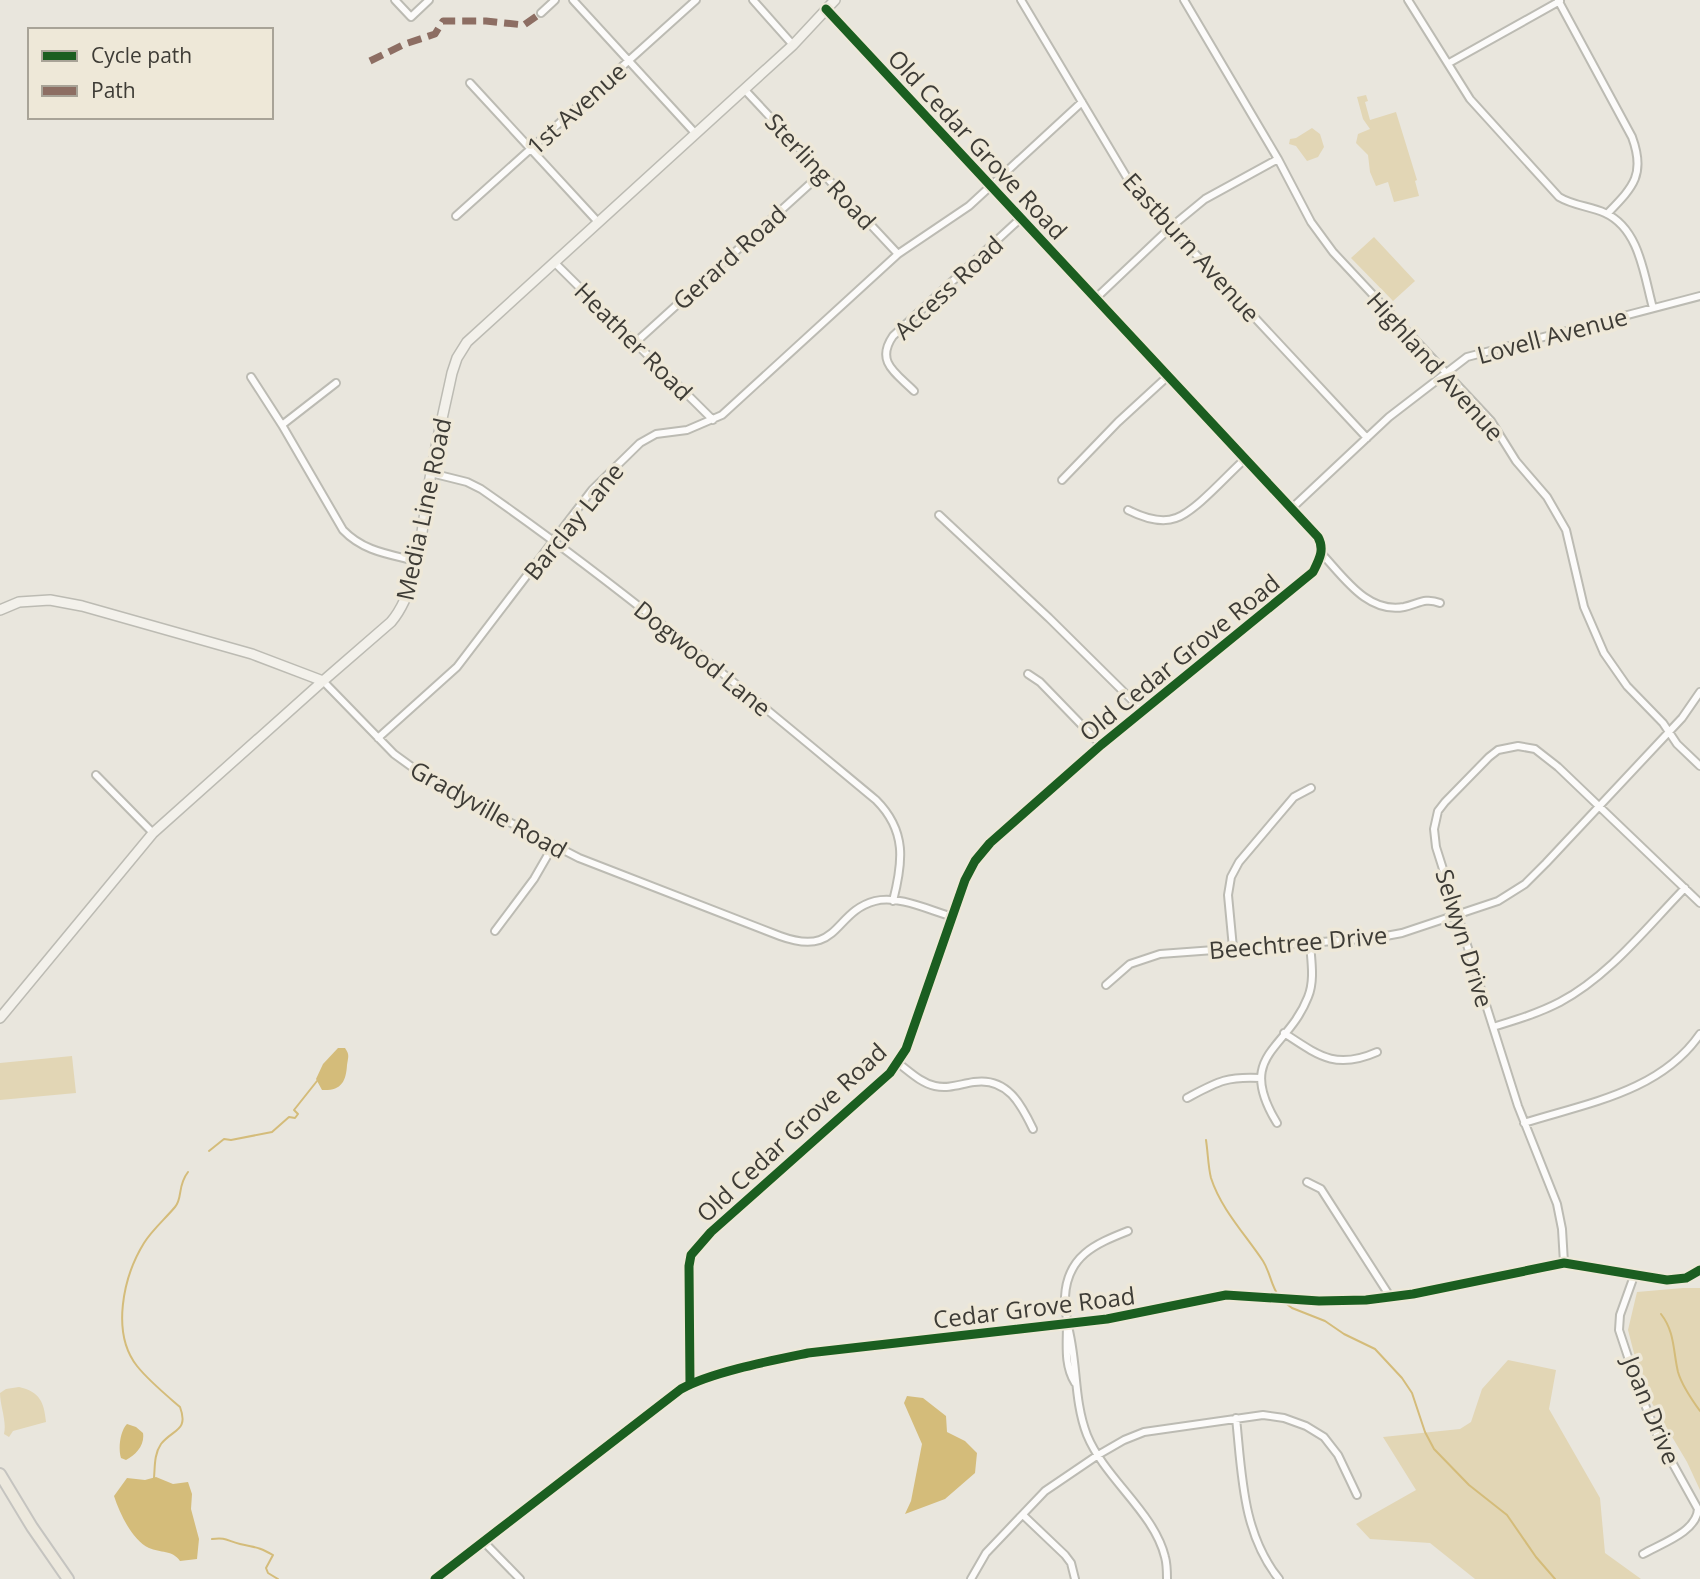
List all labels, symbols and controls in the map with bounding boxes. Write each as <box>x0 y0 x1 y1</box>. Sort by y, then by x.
legend <box>28 28 273 119</box>
text: Cycle path <box>91 41 192 69</box>
street label: Old Cedar Grove Road <box>881 42 1075 246</box>
street label: 1st Avenue <box>519 54 633 162</box>
text: Path <box>91 76 136 104</box>
street label: Sterling Road <box>758 105 884 237</box>
street label: Eastburn Avenue <box>1116 165 1268 329</box>
street label: Gerard Road <box>665 197 793 317</box>
street label: Access Road <box>886 228 1010 346</box>
street label: Heather Road <box>568 275 700 407</box>
street label: Highland Avenue <box>1360 284 1512 448</box>
street label: Lovell Avenue <box>1473 299 1631 371</box>
street label: Media Line Road <box>388 415 458 603</box>
street label: Barclay Lane <box>516 455 630 587</box>
street label: Old Cedar Grove Road <box>1072 566 1286 748</box>
street label: Dogwood Lane <box>628 593 778 723</box>
street label: Gradyville Road <box>405 752 573 866</box>
street label: Selwyn Drive <box>1428 865 1502 1011</box>
street label: Beechtree Drive <box>1207 918 1389 966</box>
street label: Old Cedar Grove Road <box>689 1035 893 1229</box>
street label: Cedar Grove Road <box>931 1278 1137 1336</box>
street label: Joan Drive <box>1615 1349 1689 1469</box>

